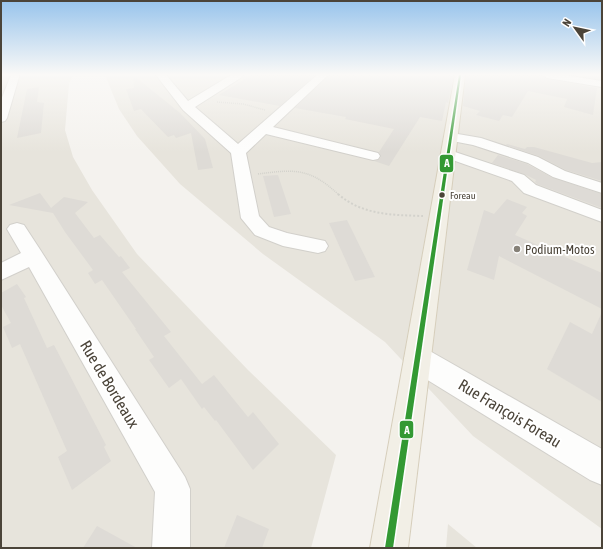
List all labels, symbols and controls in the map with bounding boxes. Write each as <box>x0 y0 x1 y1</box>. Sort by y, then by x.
north arrow <box>555 8 595 48</box>
text: N <box>560 17 573 29</box>
line badge: A <box>439 154 454 173</box>
text: A <box>443 157 450 169</box>
marker: Foreau <box>437 190 447 200</box>
place label: Foreau <box>450 190 476 201</box>
place label: Podium-Motos <box>525 242 595 257</box>
marker: Podium-Motos <box>512 244 522 254</box>
street label: Rue de Bordeaux <box>77 337 143 431</box>
street label: Rue François Foreau <box>455 375 565 452</box>
line badge: A <box>399 420 414 439</box>
text: A <box>403 424 410 436</box>

